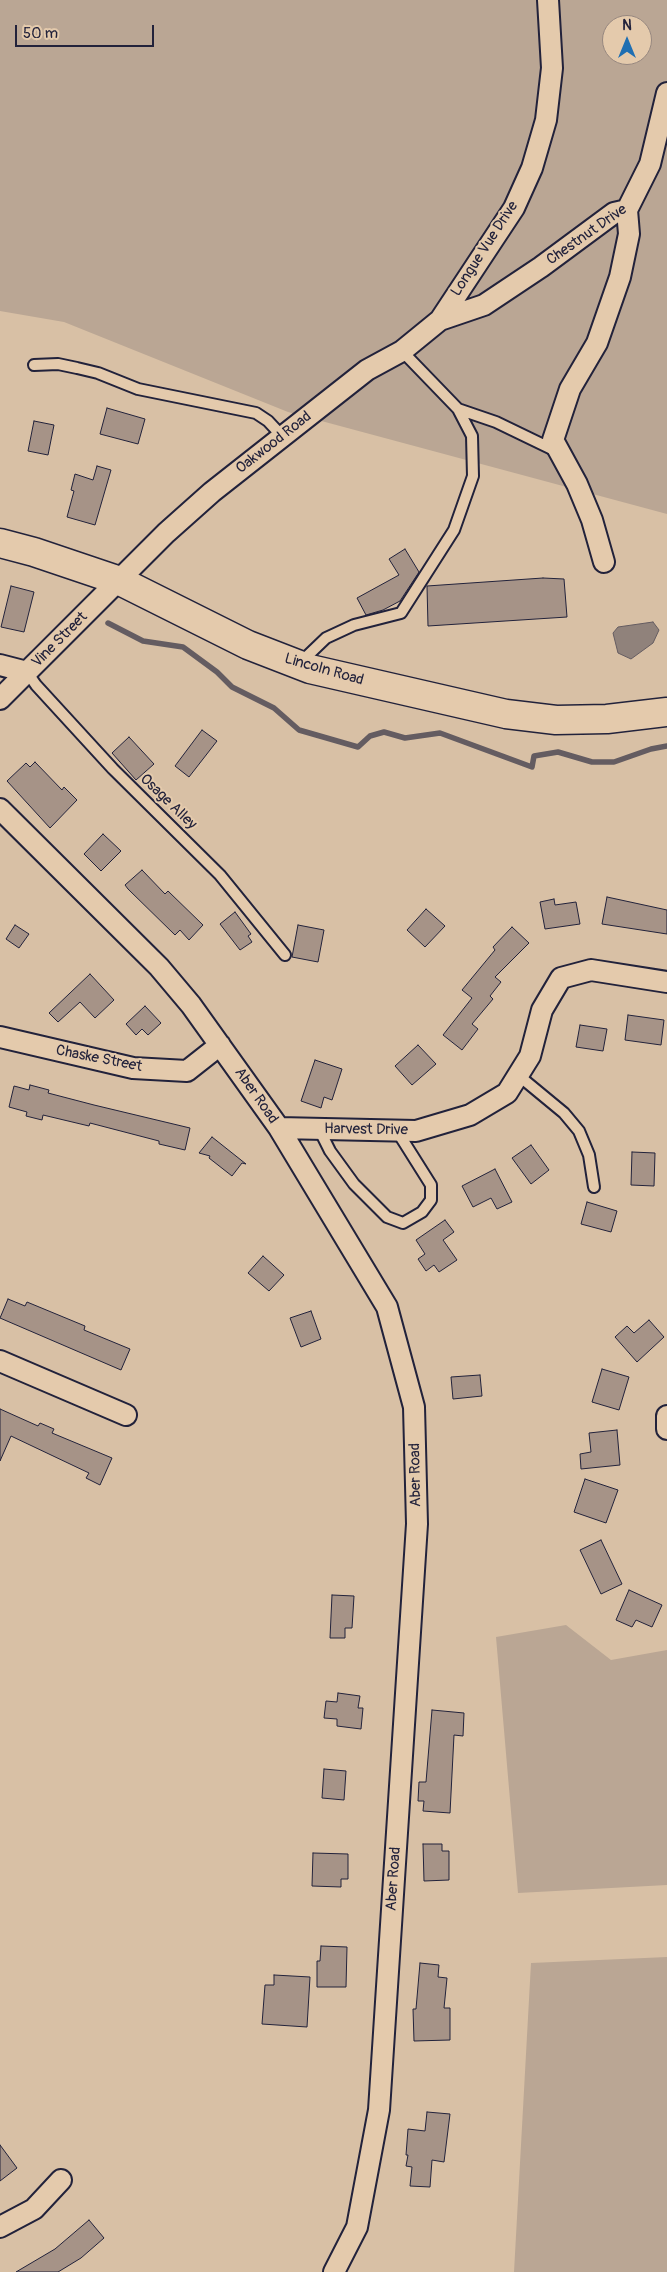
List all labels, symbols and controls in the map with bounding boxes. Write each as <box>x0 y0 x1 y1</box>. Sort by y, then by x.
scale bar <box>18 15 156 47</box>
north arrow <box>602 15 652 65</box>
text: N <box>622 17 632 34</box>
text: 50 m <box>23 24 58 43</box>
street label: Longue Vue Drive <box>448 198 522 300</box>
street label: Chestnut Drive <box>543 201 631 269</box>
street label: Oakwood Road <box>233 408 315 478</box>
street label: Vine Street <box>28 608 92 672</box>
street label: Lincoln Road <box>282 650 366 690</box>
street label: Osage Alley <box>136 770 200 834</box>
street label: Chaske Street <box>54 1042 144 1076</box>
street label: Aber Road <box>230 1065 282 1127</box>
street label: Harvest Drive <box>324 1120 408 1140</box>
street label: Aber Road <box>406 1443 426 1507</box>
street label: Aber Road <box>383 1846 405 1912</box>

